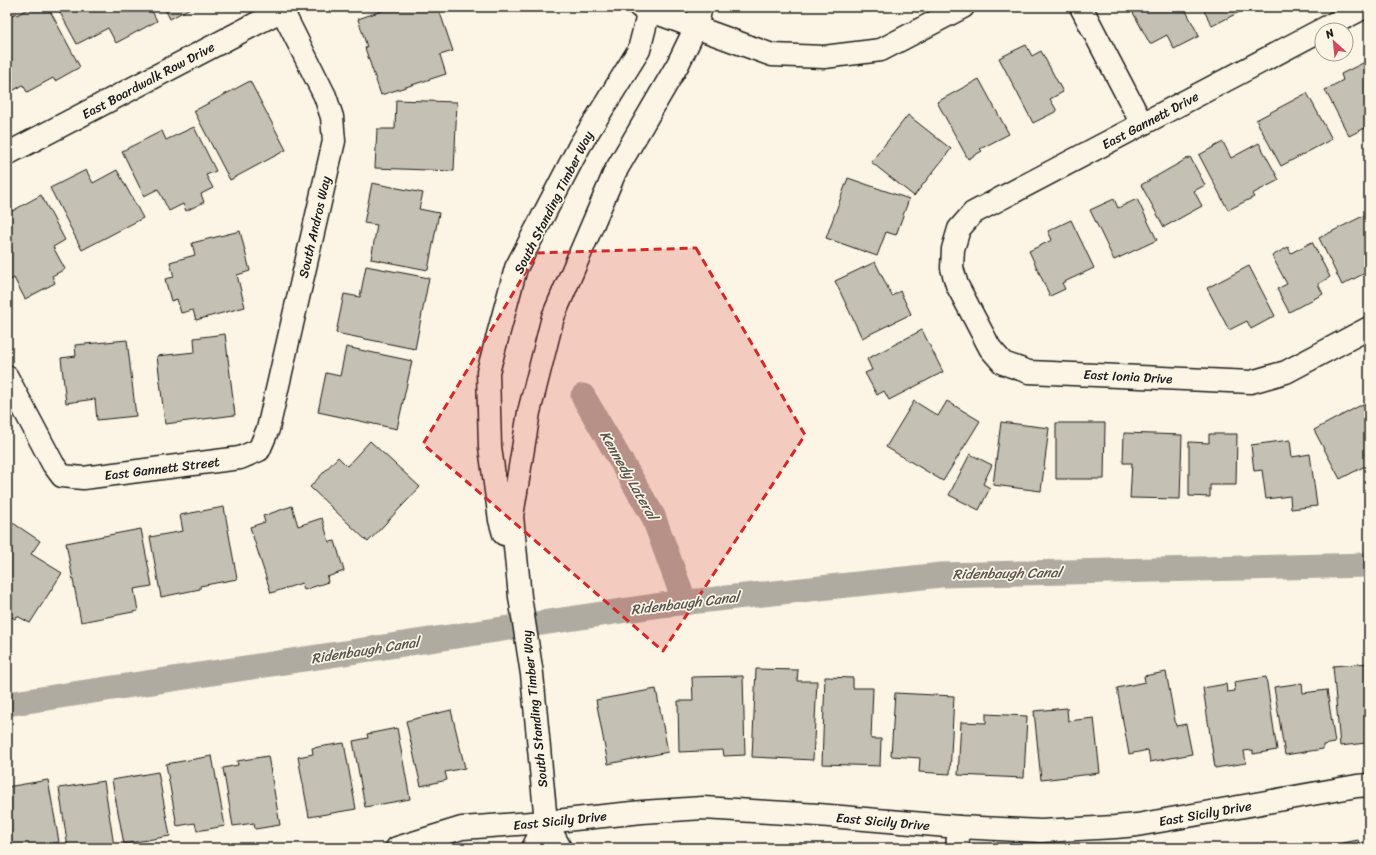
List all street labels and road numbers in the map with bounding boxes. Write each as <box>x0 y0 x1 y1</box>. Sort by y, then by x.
street label: East Boardwalk Row Drive <box>77 35 219 125</box>
street label: East Gannett Drive <box>1097 85 1203 156</box>
street label: South Standing Timber Way <box>507 126 600 278</box>
street label: South Andros Way <box>292 174 337 280</box>
street label: East Ionia Drive <box>1083 363 1173 390</box>
street label: East Gannett Street <box>103 450 221 487</box>
street label: South Standing Timber Way <box>515 629 554 789</box>
street label: East Sicily Drive <box>1157 794 1254 833</box>
street label: East Sicily Drive <box>512 804 608 837</box>
street label: East Sicily Drive <box>835 806 931 837</box>

